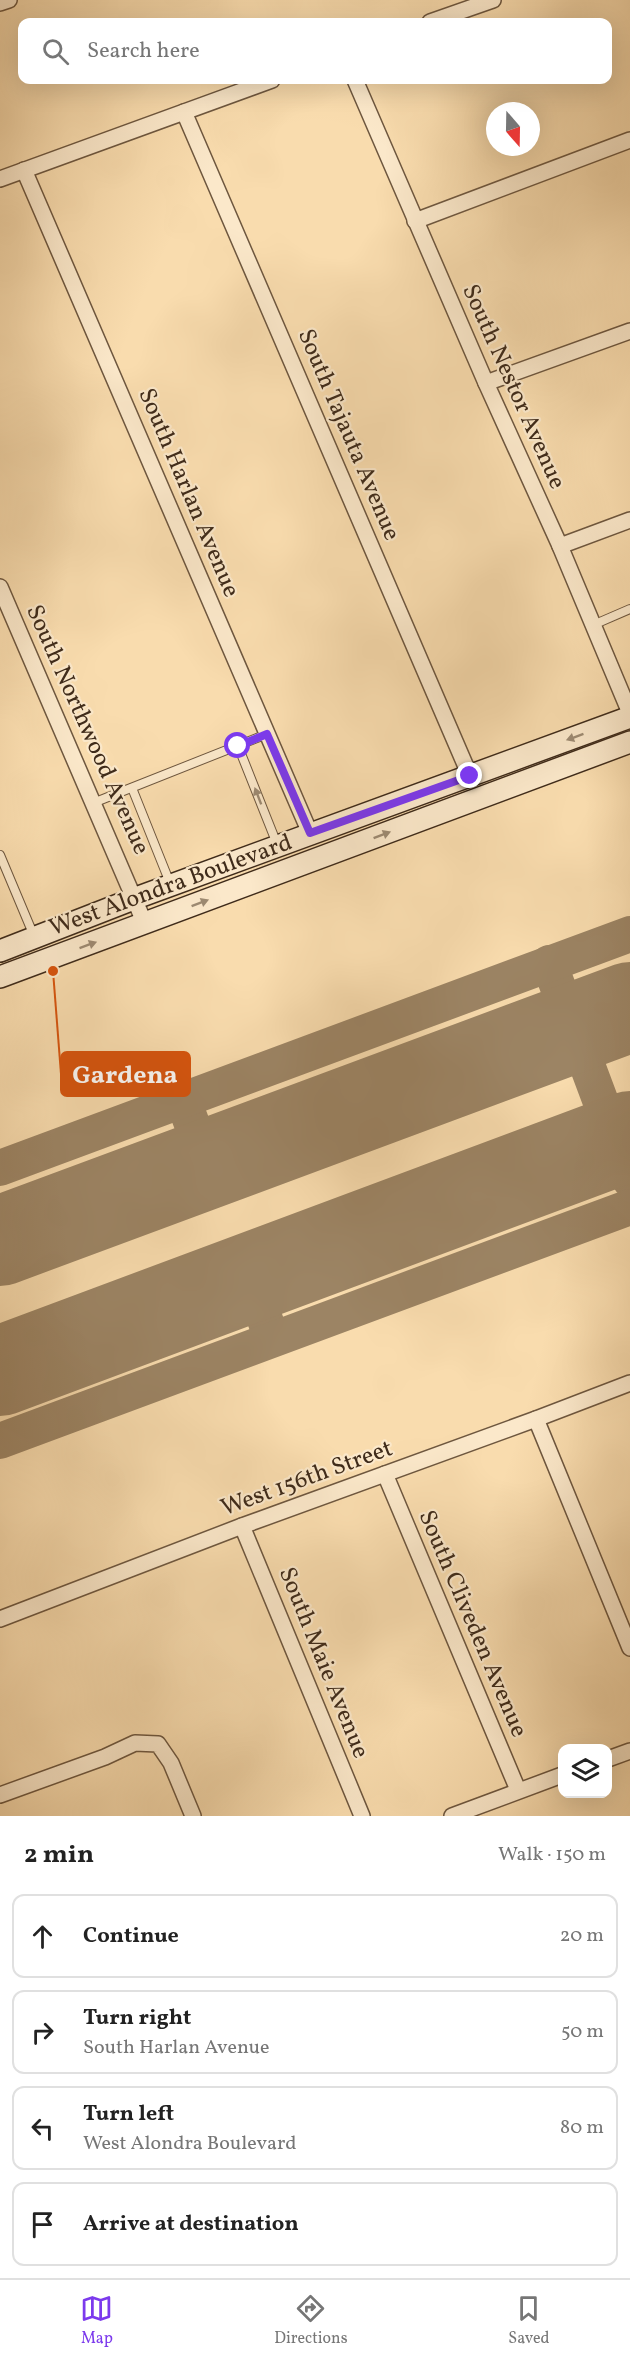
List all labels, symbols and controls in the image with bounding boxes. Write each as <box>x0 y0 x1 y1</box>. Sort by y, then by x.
search box <box>18 18 612 84</box>
icon: search <box>39 35 72 68</box>
text: Search here <box>87 36 200 67</box>
north arrow <box>486 102 540 156</box>
street label: South Nestor Avenue <box>453 279 573 495</box>
street label: South Tajauta Avenue <box>288 324 408 546</box>
street label: South Harlan Avenue <box>129 383 247 603</box>
street label: South Northwood Avenue <box>17 600 157 860</box>
route start <box>224 732 250 758</box>
one-way arrow <box>566 733 584 743</box>
route end <box>456 762 482 788</box>
one-way arrow <box>253 786 263 804</box>
street label: West Alondra Boulevard <box>45 826 297 946</box>
one-way arrow <box>374 829 392 839</box>
one-way arrow <box>191 898 209 907</box>
one-way arrow <box>79 939 97 949</box>
callout: Gardena <box>61 1052 190 1096</box>
text: Gardena <box>72 1058 178 1094</box>
street label: West 156th Street <box>216 1432 398 1526</box>
street label: South Cliveden Avenue <box>409 1505 535 1743</box>
street label: South Maie Avenue <box>269 1562 377 1764</box>
map controls <box>558 1744 612 1798</box>
button: layers <box>558 1744 612 1798</box>
text: 2 min <box>24 1837 94 1873</box>
text: Walk · 150 m <box>498 1841 606 1869</box>
icon: ahead <box>26 1920 59 1953</box>
text: Continue <box>83 1921 179 1952</box>
text: 20 m <box>560 1922 604 1950</box>
text: Turn right <box>83 2003 191 2034</box>
icon: right <box>26 2016 59 2049</box>
text: 50 m <box>561 2018 604 2046</box>
text: South Harlan Avenue <box>83 2034 270 2062</box>
text: Turn left <box>83 2099 174 2130</box>
icon: left <box>26 2112 59 2145</box>
text: 80 m <box>560 2114 604 2142</box>
text: West Alondra Boulevard <box>83 2130 297 2158</box>
icon: arrive <box>26 2208 59 2241</box>
text: Arrive at destination <box>83 2209 299 2240</box>
tab: Map <box>80 2292 113 2350</box>
tab: Directions <box>274 2292 348 2350</box>
tab: Saved <box>508 2292 550 2350</box>

